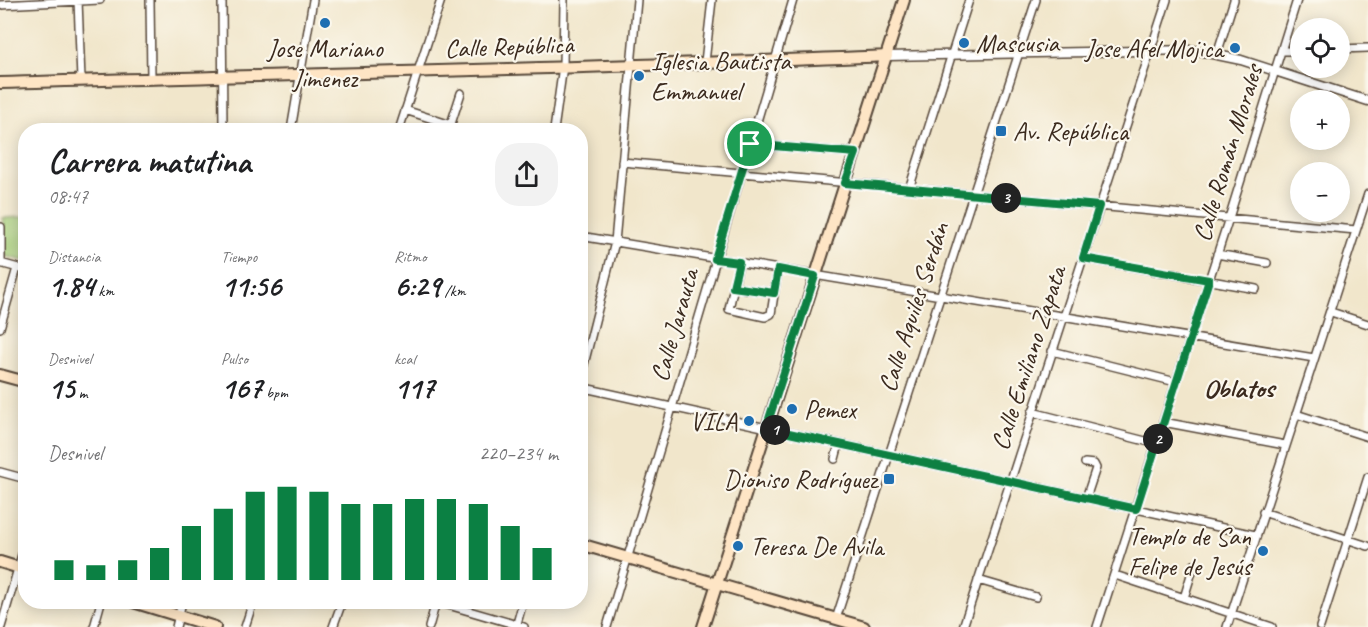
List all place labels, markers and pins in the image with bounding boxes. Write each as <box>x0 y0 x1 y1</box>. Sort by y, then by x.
marker: Jose Mariano Jimenez <box>318 16 332 30</box>
place label: Mascusia <box>976 27 1060 60</box>
place label: Jose Mariano Jimenez <box>265 32 385 95</box>
place label: Jose Afel Mojica <box>1083 32 1225 65</box>
marker: Mascusia <box>957 36 971 50</box>
marker: Jose Afel Mojica <box>1228 41 1242 55</box>
place label: Iglesia Bautista Emmanuel <box>651 45 792 108</box>
marker: Iglesia Bautista Emmanuel <box>632 69 646 83</box>
place label: Av. República <box>1013 115 1130 148</box>
pin <box>724 118 775 169</box>
marker: Av. República <box>994 124 1008 138</box>
pin: 3 <box>991 183 1021 213</box>
place label: Pemex <box>804 393 858 426</box>
marker: Pemex <box>785 402 799 416</box>
place label: VILA <box>690 405 738 438</box>
marker: VILA <box>742 414 756 428</box>
pin: 1 <box>760 415 790 445</box>
pin: 2 <box>1143 424 1173 454</box>
place label: Dioniso Rodríguez <box>724 463 880 496</box>
marker: Dioniso Rodríguez <box>882 472 896 486</box>
place label: Templo de San Felipe de Jesús <box>1128 520 1253 583</box>
place label: Teresa De Avila <box>750 530 885 563</box>
marker: Teresa De Avila <box>731 539 745 553</box>
marker: Templo de San Felipe de Jesús <box>1256 544 1270 558</box>

